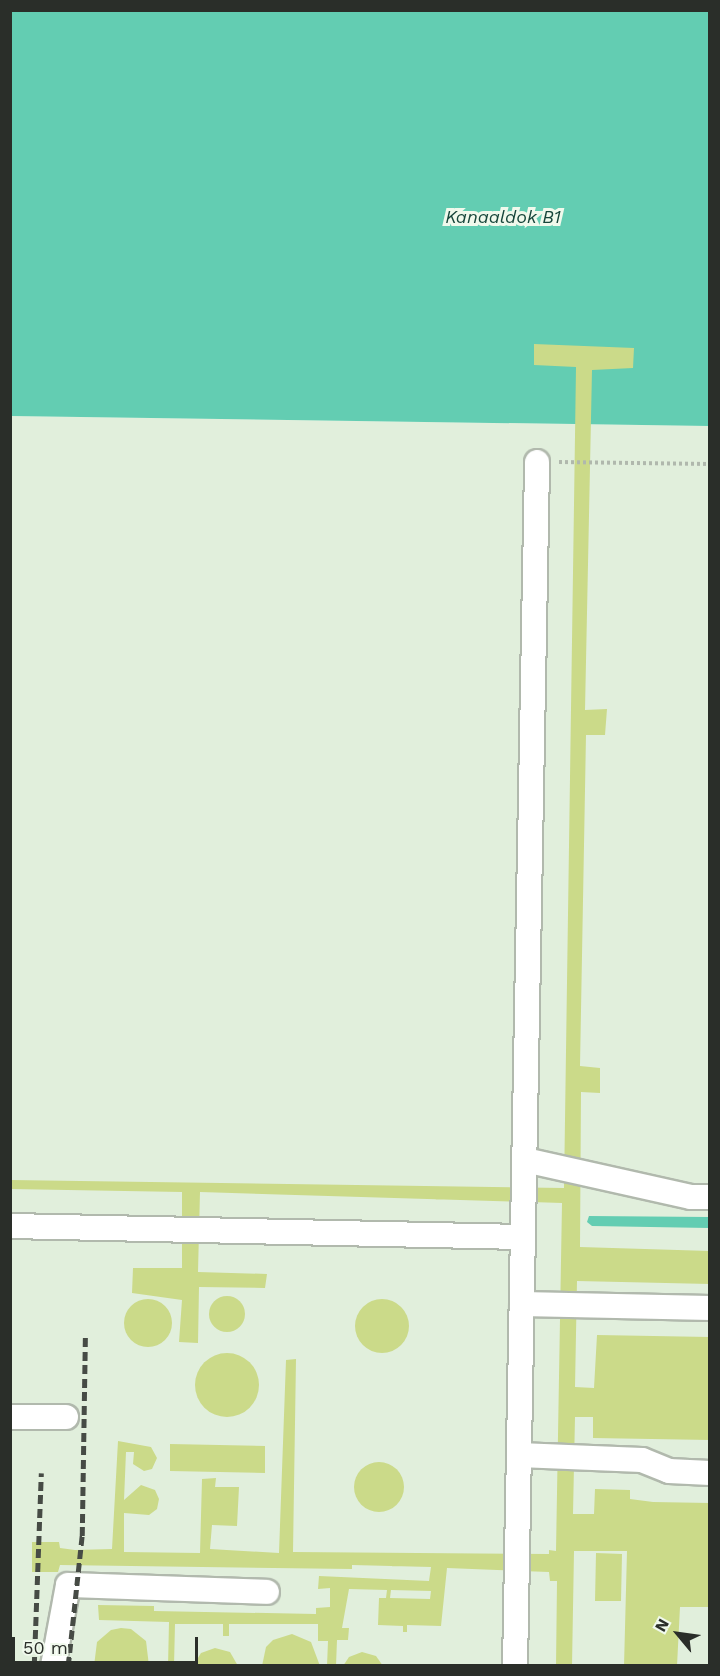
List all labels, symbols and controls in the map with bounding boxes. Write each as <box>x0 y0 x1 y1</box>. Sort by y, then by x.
water label: Kanaaldok B1 <box>445 206 561 228</box>
north arrow <box>648 1604 708 1664</box>
text: N <box>651 1615 673 1635</box>
scale bar <box>15 1625 201 1663</box>
text: 50 m <box>23 1637 68 1658</box>

